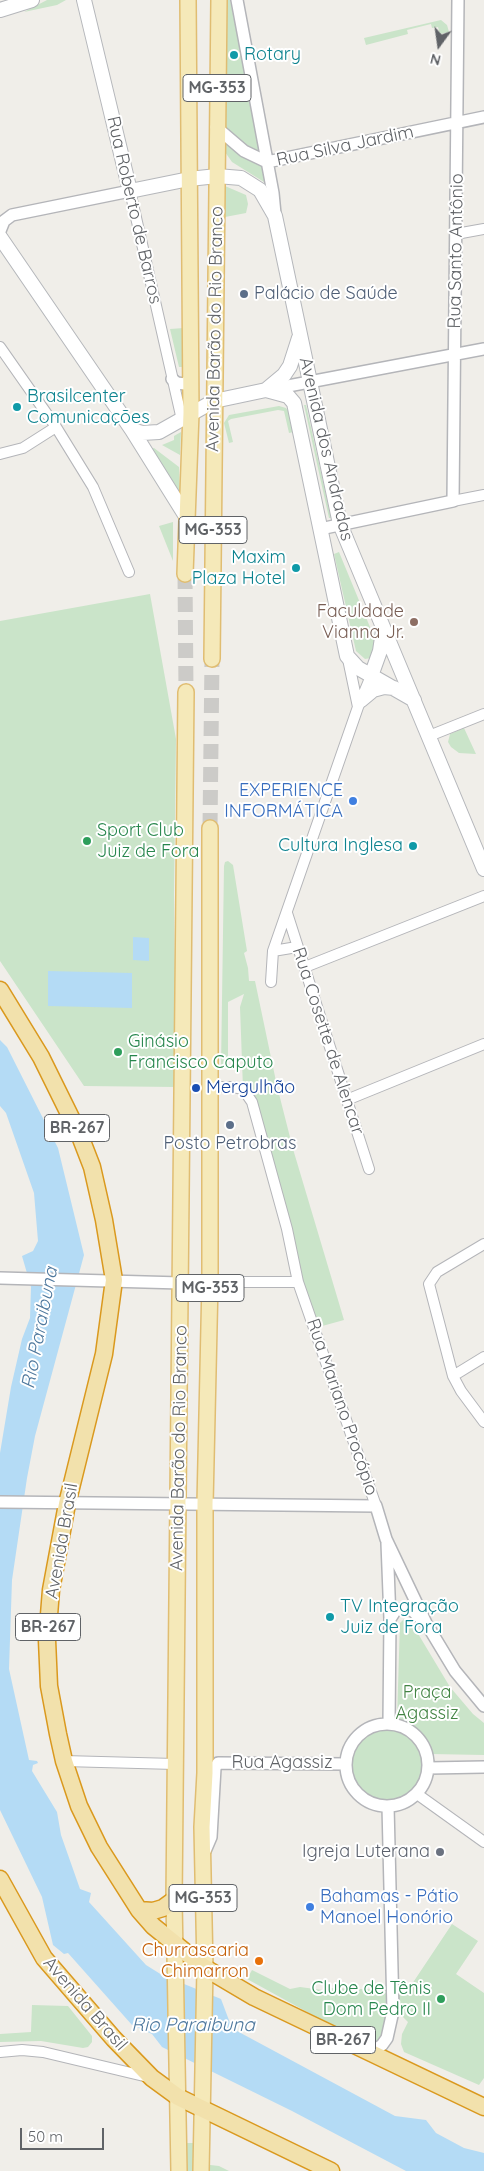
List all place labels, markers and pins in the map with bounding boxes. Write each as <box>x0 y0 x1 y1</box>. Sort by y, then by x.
place label: Rotary <box>244 44 301 66</box>
marker: Rotary <box>228 49 240 61</box>
place label: Palácio de Saúde <box>254 283 398 305</box>
marker: Palácio de Saúde <box>238 288 250 300</box>
place label: Brasilcenter Comunicações <box>27 386 150 428</box>
marker: Brasilcenter Comunicações <box>11 401 23 413</box>
place label: Maxim Plaza Hotel <box>192 547 286 590</box>
marker: Maxim Plaza Hotel <box>290 562 302 574</box>
place label: Faculdade Vianna Jr. <box>317 601 404 644</box>
marker: Faculdade Vianna Jr. <box>408 616 420 628</box>
place label: EXPERIENCE INFORMÁTICA <box>224 780 343 822</box>
marker: EXPERIENCE INFORMÁTICA <box>347 795 359 807</box>
place label: Sport Club Juiz de Fora <box>97 820 199 862</box>
marker: Sport Club Juiz de Fora <box>81 835 93 847</box>
place label: Cultura Inglesa <box>278 835 403 857</box>
marker: Cultura Inglesa <box>407 840 419 852</box>
place label: Ginásio Francisco Caputo <box>128 1031 273 1074</box>
marker: Ginásio Francisco Caputo <box>112 1046 124 1058</box>
place label: Mergulhão <box>206 1077 295 1099</box>
marker: Mergulhão <box>190 1082 202 1094</box>
marker: Posto Petrobras <box>224 1119 236 1131</box>
place label: Posto Petrobras <box>164 1133 296 1155</box>
place label: TV Integração Juiz de Fora <box>340 1596 459 1638</box>
marker: TV Integração Juiz de Fora <box>324 1611 336 1623</box>
place label: Igreja Luterana <box>302 1841 430 1863</box>
marker: Igreja Luterana <box>434 1846 446 1858</box>
place label: Bahamas - Pátio Manoel Honório <box>320 1886 459 1928</box>
marker: Bahamas - Pátio Manoel Honório <box>304 1901 316 1913</box>
place label: Churrascaria Chimarron <box>142 1940 249 1982</box>
marker: Churrascaria Chimarron <box>253 1955 265 1967</box>
place label: Clube de Tênis Dom Pedro II <box>311 1978 431 2020</box>
marker: Clube de Tênis Dom Pedro II <box>435 1993 447 2005</box>

